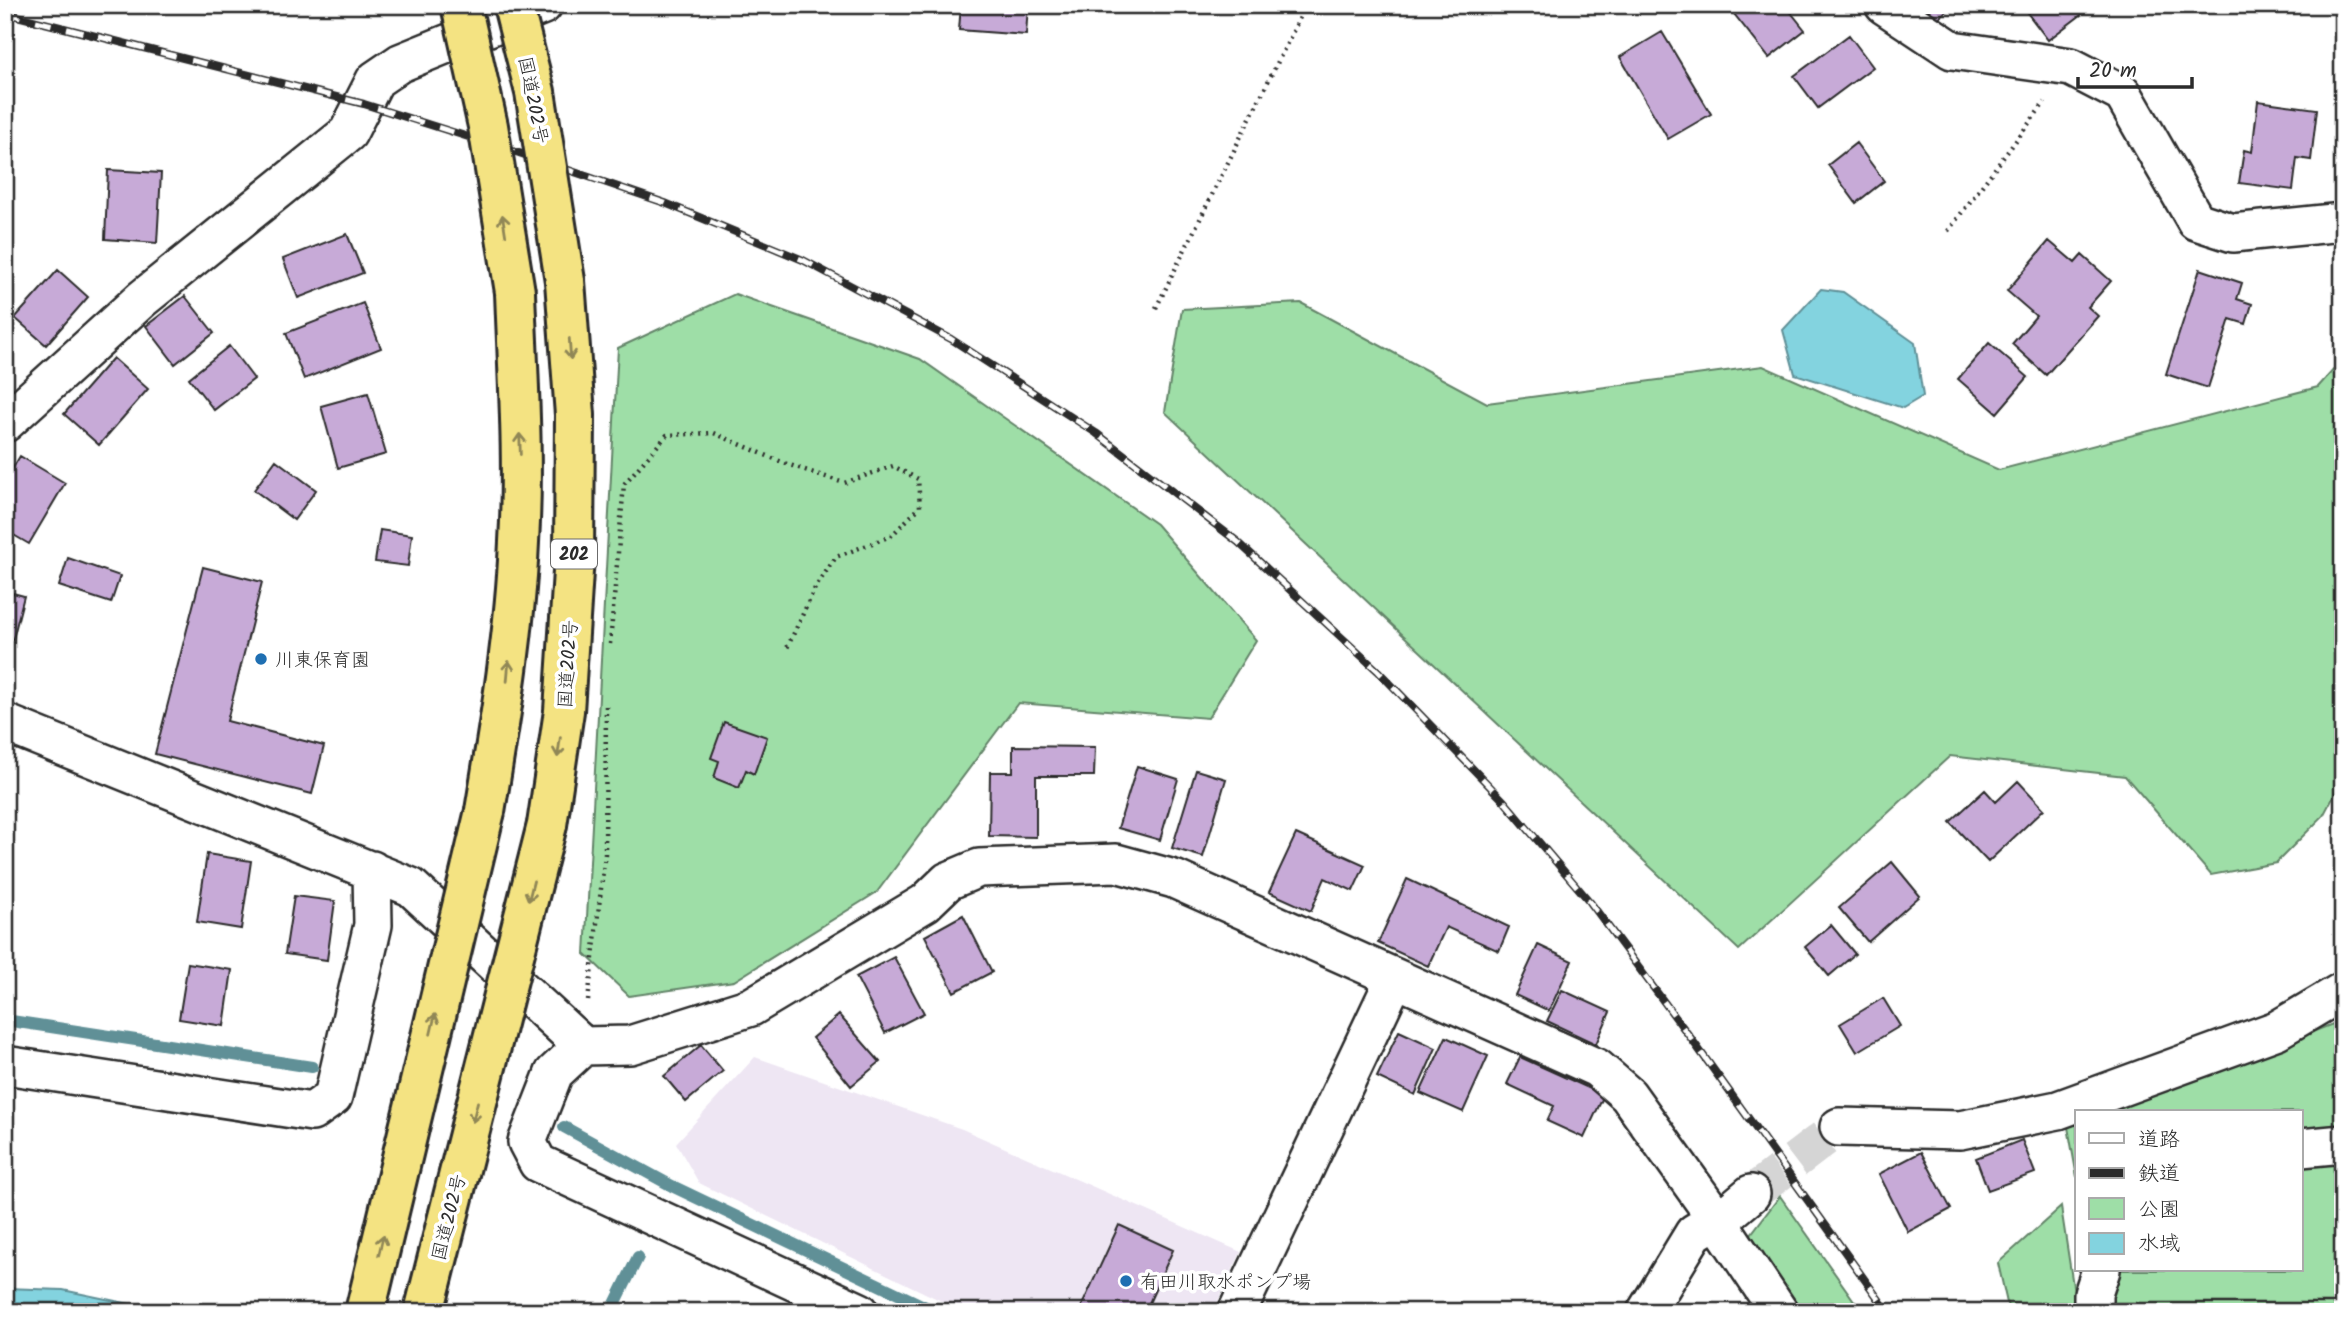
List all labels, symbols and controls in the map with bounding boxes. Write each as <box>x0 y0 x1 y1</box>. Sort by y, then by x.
scale bar <box>2078 46 2192 90</box>
street label: 国道202号 <box>509 54 555 147</box>
text: 20 m <box>2089 55 2137 88</box>
one-way arrow <box>497 214 510 236</box>
one-way arrow <box>564 337 577 360</box>
one-way arrow <box>513 433 527 456</box>
road number: 202 <box>551 540 597 568</box>
street label: 国道202号 <box>551 619 587 709</box>
place label: 川東保育園 <box>275 646 370 676</box>
marker: 川東保育園 <box>253 651 269 667</box>
one-way arrow <box>502 660 515 683</box>
one-way arrow <box>552 735 565 758</box>
one-way arrow <box>524 879 537 902</box>
one-way arrow <box>427 1013 441 1036</box>
one-way arrow <box>468 1100 481 1122</box>
legend <box>2075 1110 2302 1272</box>
text: 道路 <box>2138 1124 2180 1157</box>
text: 鉄道 <box>2138 1158 2180 1191</box>
street label: 国道202号 <box>425 1171 475 1264</box>
text: 公園 <box>2138 1194 2180 1227</box>
text: 水域 <box>2138 1228 2180 1261</box>
one-way arrow <box>374 1234 388 1257</box>
place label: 有田川取水ポンプ場 <box>1140 1268 1311 1298</box>
marker: 有田川取水ポンプ場 <box>1118 1273 1134 1289</box>

